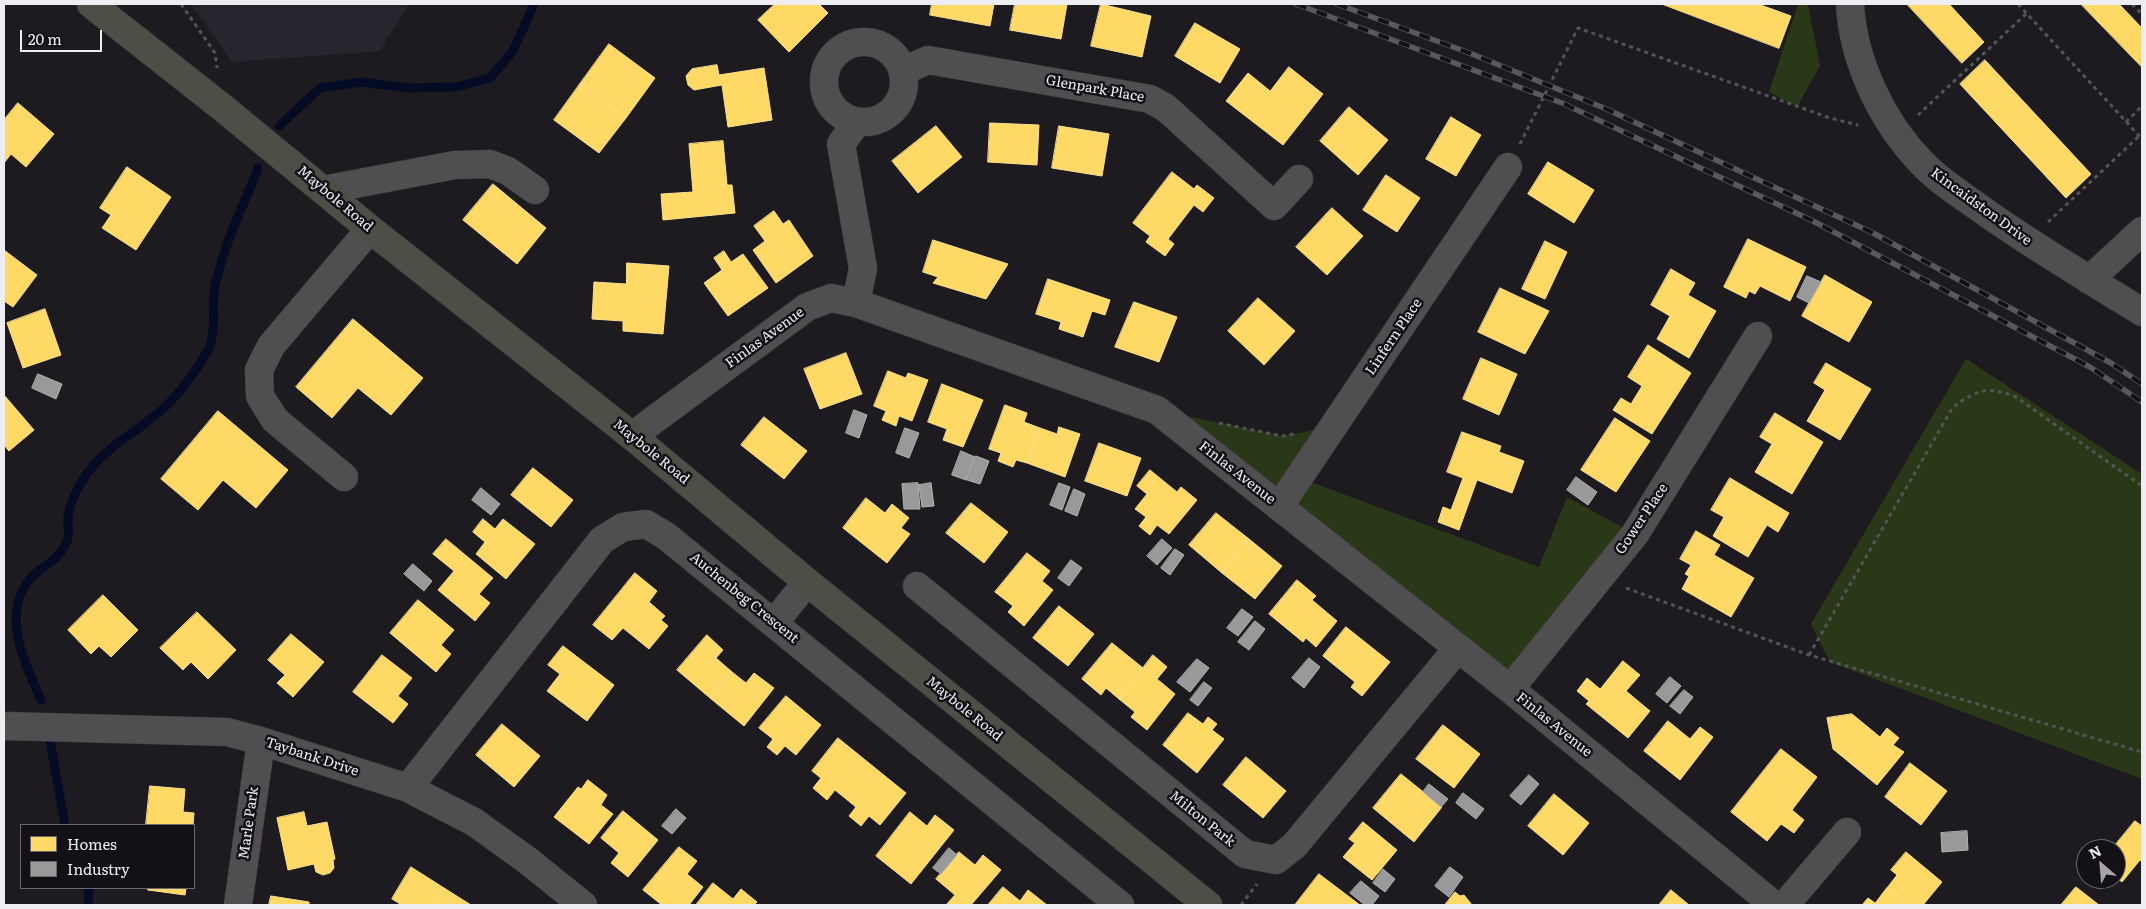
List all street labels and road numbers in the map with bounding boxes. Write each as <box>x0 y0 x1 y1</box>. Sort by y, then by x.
street label: Glenpark Place <box>1044 72 1146 106</box>
street label: Maybole Road <box>294 163 376 235</box>
street label: Kincaidston Drive <box>1927 165 2035 249</box>
street label: Linfern Place <box>1362 296 1426 378</box>
street label: Finlas Avenue <box>723 304 807 372</box>
street label: Maybole Road <box>609 416 693 488</box>
street label: Finlas Avenue <box>1195 438 1279 508</box>
street label: Gower Place <box>1612 480 1672 558</box>
street label: Auchenbeg Crescent <box>686 549 802 647</box>
street label: Maybole Road <box>922 673 1006 745</box>
street label: Finlas Avenue <box>1513 689 1595 761</box>
street label: Taybank Drive <box>263 734 361 780</box>
street label: Marle Park <box>236 786 262 860</box>
street label: Milton Park <box>1166 787 1238 851</box>

